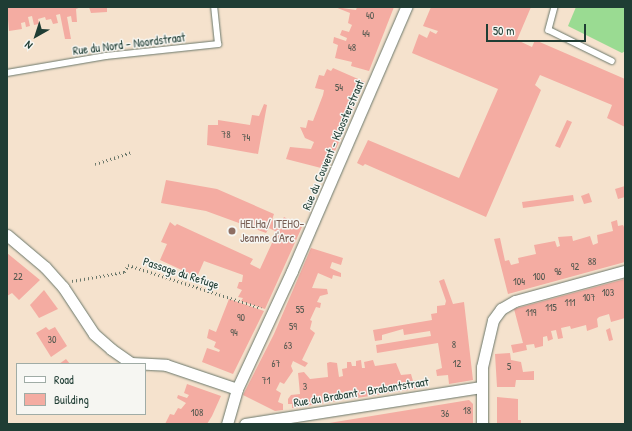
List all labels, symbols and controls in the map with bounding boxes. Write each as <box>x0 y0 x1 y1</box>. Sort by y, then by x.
house number: 40 <box>366 10 374 22</box>
north arrow <box>16 16 56 56</box>
scale bar <box>488 16 588 42</box>
text: 50 m <box>493 22 514 39</box>
house number: 44 <box>362 28 370 40</box>
street label: Rue du Nord - Noordstraat <box>72 30 186 58</box>
text: N <box>22 38 35 53</box>
house number: 48 <box>348 42 356 54</box>
street label: Rue du Couvent - Kloosterstraat <box>299 78 367 212</box>
house number: 54 <box>335 82 343 94</box>
house number: 78 <box>221 129 231 141</box>
house number: 74 <box>242 132 250 144</box>
place label: HELHa/ ITEHO- Jeanne d'Arc <box>240 217 304 245</box>
marker: HELHa/ ITEHO- Jeanne d'Arc <box>227 226 237 236</box>
street label: Passage du Refuge <box>141 254 221 292</box>
house number: 88 <box>588 256 596 268</box>
house number: 92 <box>571 261 579 273</box>
house number: 96 <box>554 266 562 278</box>
house number: 22 <box>13 271 23 283</box>
house number: 100 <box>533 271 545 283</box>
house number: 104 <box>513 276 525 288</box>
house number: 103 <box>602 287 614 299</box>
house number: 107 <box>582 292 596 304</box>
house number: 111 <box>565 297 575 309</box>
house number: 115 <box>545 302 557 314</box>
house number: 55 <box>296 304 304 316</box>
house number: 119 <box>526 307 536 319</box>
house number: 90 <box>237 312 245 324</box>
house number: 59 <box>289 321 297 333</box>
house number: 94 <box>230 327 238 339</box>
house number: 30 <box>48 334 56 346</box>
house number: 8 <box>452 339 456 351</box>
house number: 63 <box>284 340 292 352</box>
house number: 67 <box>272 358 280 370</box>
house number: 12 <box>453 358 461 370</box>
house number: 5 <box>507 361 511 373</box>
legend <box>16 363 146 415</box>
text: Road <box>54 371 74 388</box>
street label: Rue du Brabant - Brabantstraat <box>292 374 430 410</box>
house number: 71 <box>262 375 270 387</box>
house number: 3 <box>303 381 307 393</box>
text: Building <box>54 391 89 408</box>
house number: 18 <box>463 405 471 417</box>
house number: 108 <box>191 407 203 419</box>
house number: 36 <box>441 408 449 420</box>

